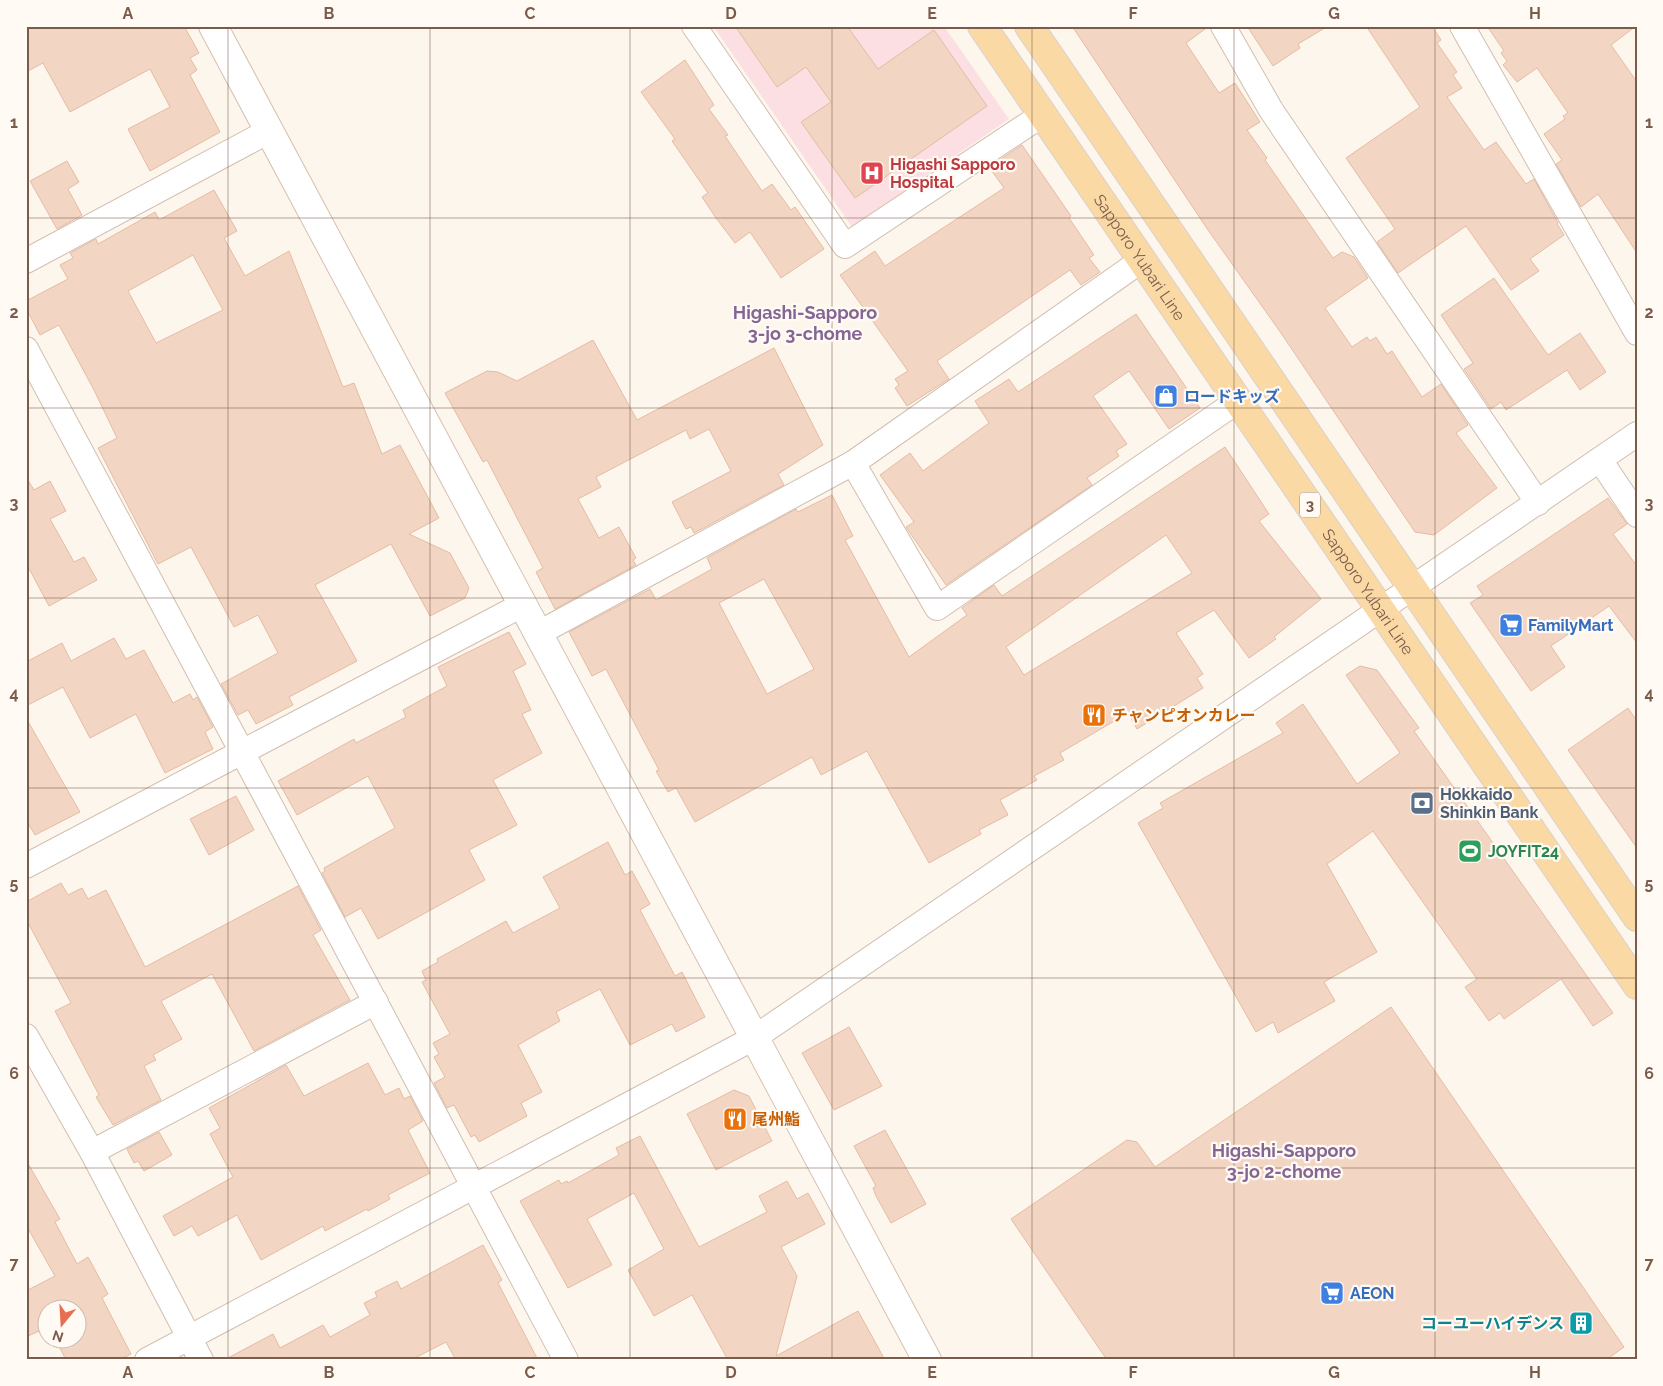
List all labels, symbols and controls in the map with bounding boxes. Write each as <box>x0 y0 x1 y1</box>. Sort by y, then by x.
text: A <box>123 4 134 23</box>
text: B <box>324 4 335 23</box>
text: C <box>525 4 536 23</box>
text: D <box>725 4 737 23</box>
text: E <box>927 4 937 23</box>
text: F <box>1128 4 1138 23</box>
text: G <box>1328 4 1340 23</box>
text: H <box>1529 4 1541 23</box>
text: 1 <box>10 113 18 132</box>
text: 1 <box>1645 113 1653 132</box>
place label: Higashi Sapporo Hospital <box>890 155 1016 192</box>
hospital icon: Higashi Sapporo Hospital <box>859 160 885 186</box>
street label: Sapporo Yubari Line <box>1090 191 1189 324</box>
district label: Higashi-Sapporo 3-jo 3-chome <box>733 302 877 344</box>
text: 2 <box>9 303 19 322</box>
text: 2 <box>1644 303 1654 322</box>
shop icon: ロードキッズ <box>1153 383 1179 409</box>
place label: ロードキッズ <box>1184 387 1280 406</box>
road number: 3 <box>1300 492 1320 518</box>
text: 3 <box>10 494 19 513</box>
text: 3 <box>1645 494 1654 513</box>
street label: Sapporo Yubari Line <box>1318 525 1418 659</box>
supermarket icon: FamilyMart <box>1498 612 1524 638</box>
place label: FamilyMart <box>1528 616 1613 635</box>
text: 4 <box>9 684 19 703</box>
text: 4 <box>1644 684 1654 703</box>
restaurant icon: チャンピオンカレー <box>1081 702 1107 728</box>
place label: チャンピオンカレー <box>1112 706 1256 725</box>
place label: Hokkaido Shinkin Bank <box>1440 785 1538 822</box>
bank icon: Hokkaido Shinkin Bank <box>1409 790 1435 816</box>
sports icon: JOYFIT24 <box>1457 838 1483 864</box>
place label: JOYFIT24 <box>1488 842 1559 861</box>
text: 5 <box>10 874 19 893</box>
text: 5 <box>1645 874 1654 893</box>
text: 6 <box>9 1064 19 1083</box>
text: 6 <box>1644 1064 1654 1083</box>
restaurant icon: 尾州鮨 <box>722 1106 748 1132</box>
place label: 尾州鮨 <box>752 1110 800 1129</box>
district label: Higashi-Sapporo 3-jo 2-chome <box>1212 1140 1356 1182</box>
text: 7 <box>10 1254 19 1273</box>
text: 7 <box>1645 1254 1654 1273</box>
supermarket icon: AEON <box>1319 1280 1345 1306</box>
place label: AEON <box>1350 1284 1394 1303</box>
north arrow <box>38 1298 88 1348</box>
building icon: コーユーハイデンス <box>1568 1310 1594 1336</box>
place label: コーユーハイデンス <box>1421 1314 1564 1333</box>
text: N <box>50 1327 66 1346</box>
text: A <box>123 1363 134 1382</box>
text: B <box>324 1363 335 1382</box>
text: C <box>525 1363 536 1382</box>
text: D <box>725 1363 737 1382</box>
text: E <box>927 1363 937 1382</box>
text: F <box>1128 1363 1138 1382</box>
text: G <box>1328 1363 1340 1382</box>
text: H <box>1529 1363 1541 1382</box>

